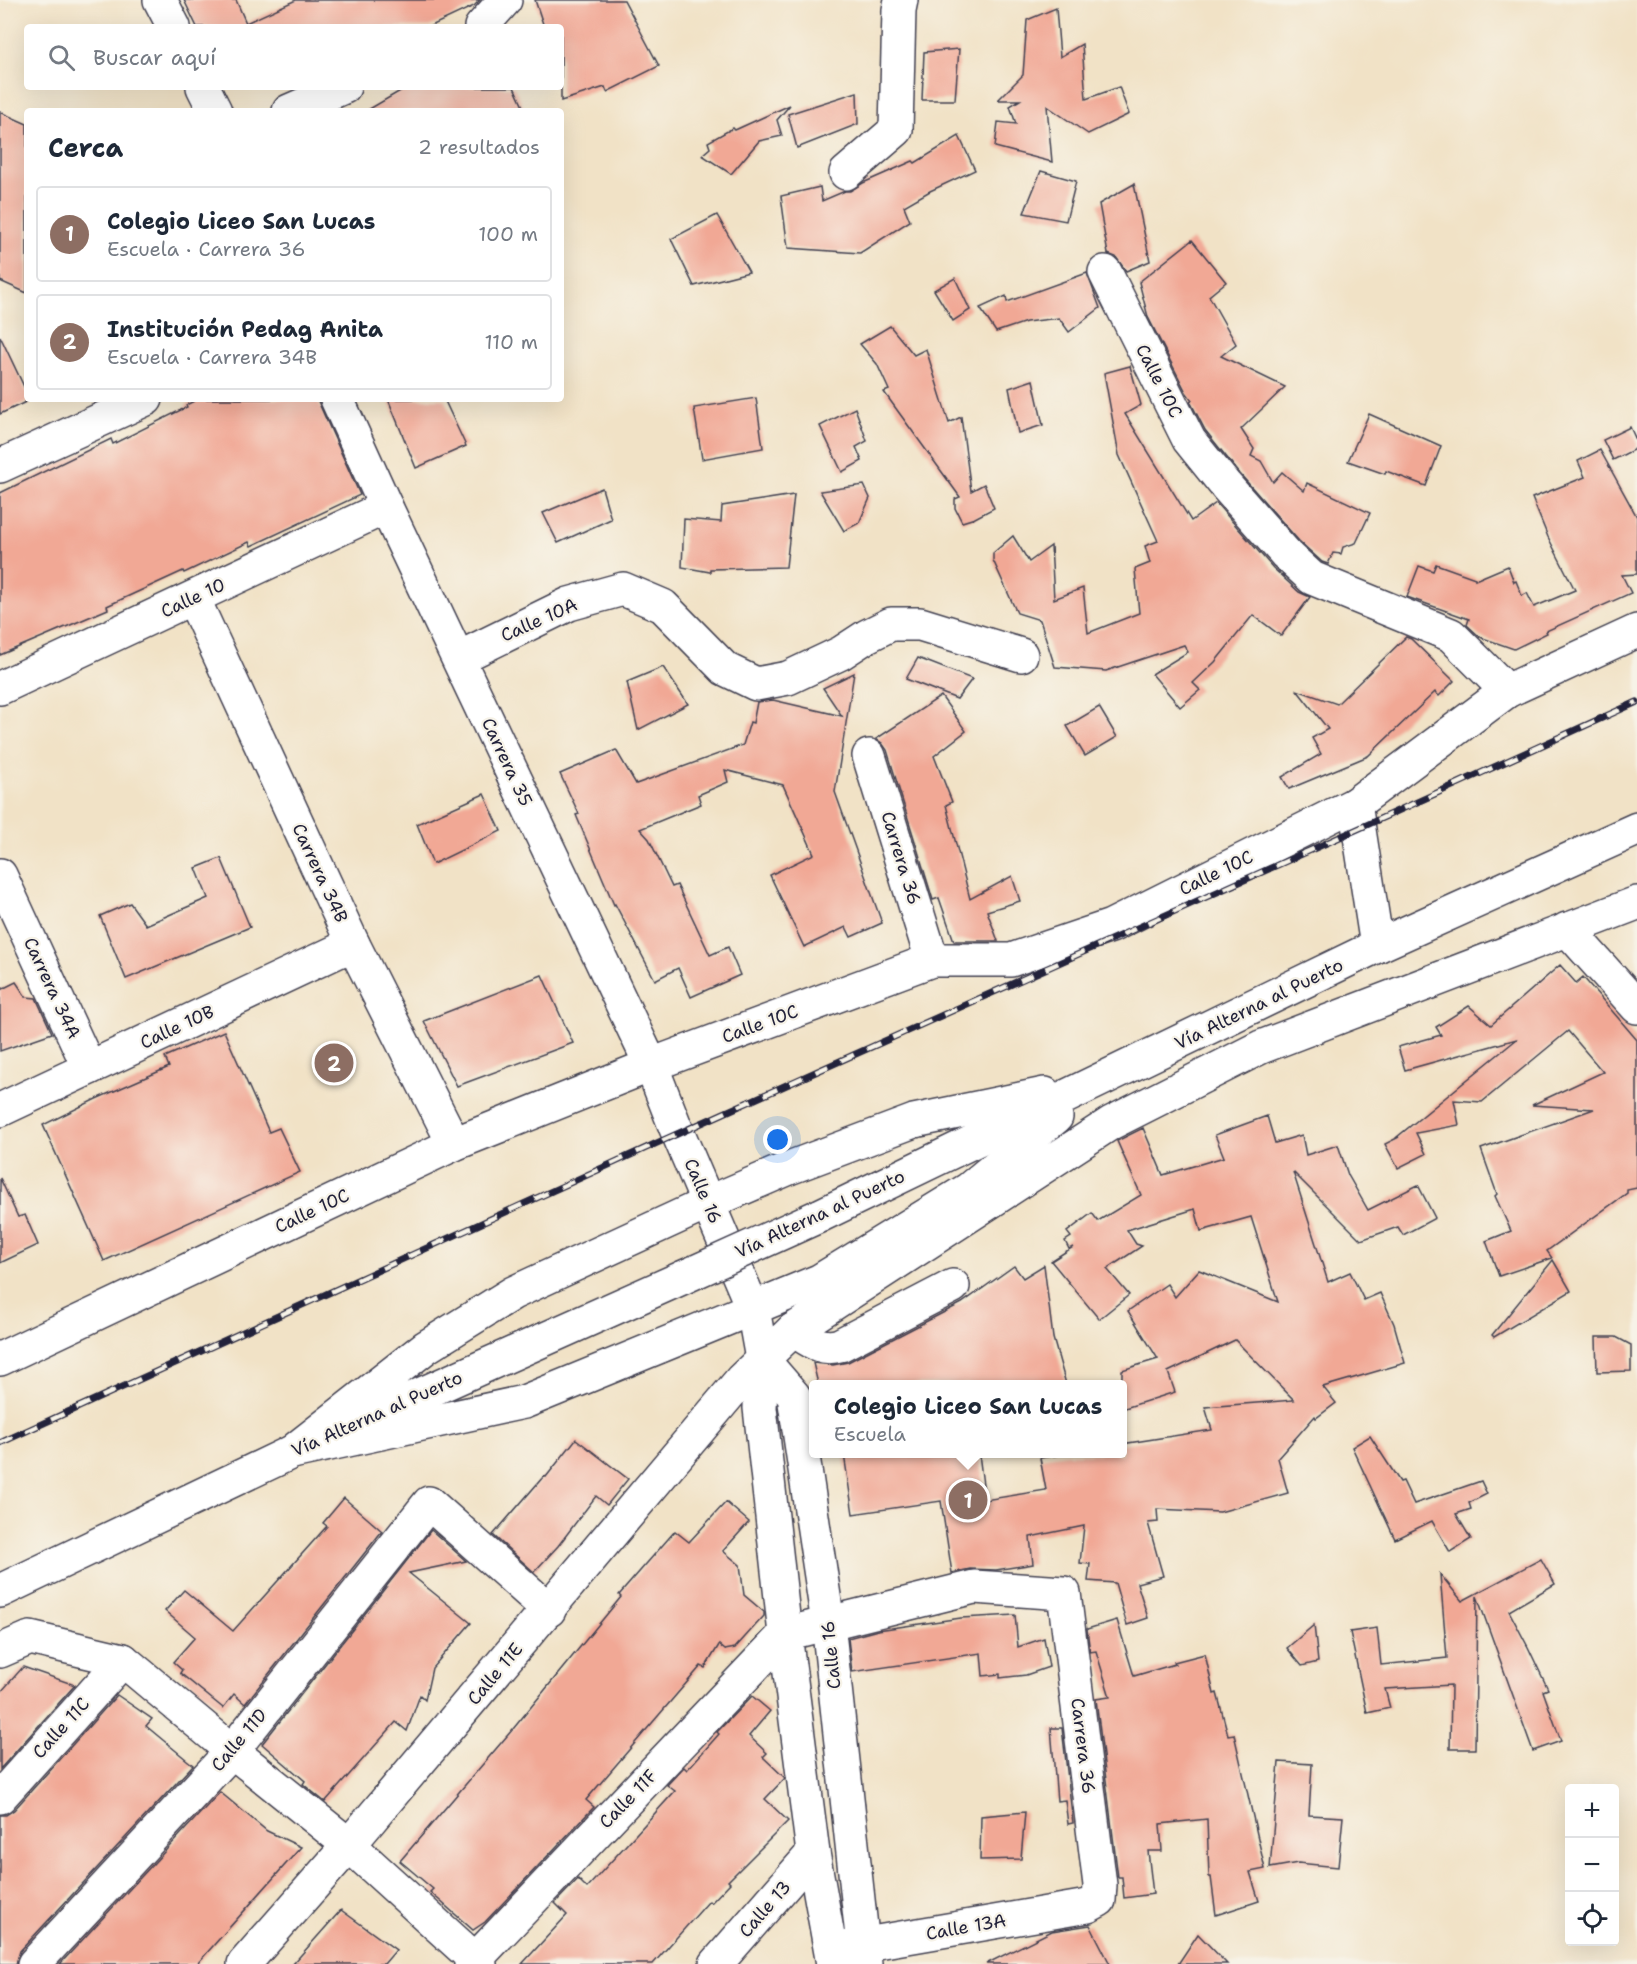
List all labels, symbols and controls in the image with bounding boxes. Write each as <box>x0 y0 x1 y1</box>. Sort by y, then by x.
search box <box>24 24 564 90</box>
icon: search <box>45 41 78 74</box>
text: Buscar aquí <box>93 43 216 72</box>
text: Cerca <box>48 130 123 165</box>
text: 2 resultados <box>418 134 540 160</box>
text: Colegio Liceo San Lucas <box>107 207 375 236</box>
text: 1 <box>65 221 74 247</box>
text: 100 m <box>478 221 538 247</box>
text: Escuela · Carrera 36 <box>107 236 306 262</box>
text: Institución Pedag Anita <box>107 315 383 344</box>
text: 2 <box>63 329 77 355</box>
text: 110 m <box>484 329 538 355</box>
street label: Calle 10C <box>1130 340 1188 422</box>
text: Escuela · Carrera 34B <box>107 344 317 370</box>
street label: Calle 10 <box>157 573 229 623</box>
street label: Calle 10A <box>497 592 581 648</box>
street label: Carrera 35 <box>476 714 538 810</box>
street label: Carrera 36 <box>875 808 927 908</box>
street label: Carrera 34B <box>287 820 353 926</box>
street label: Calle 10C <box>1175 845 1257 901</box>
street label: Carrera 34A <box>18 933 86 1043</box>
street label: Vía Alterna al Puerto <box>1171 953 1347 1055</box>
street label: Calle 10B <box>136 999 218 1055</box>
street label: Calle 10C <box>719 999 801 1049</box>
pin: 2 <box>314 1040 354 1086</box>
your location <box>763 1125 792 1154</box>
street label: Calle 16 <box>679 1155 727 1227</box>
street label: Vía Alterna al Puerto <box>731 1164 909 1264</box>
street label: Calle 10C <box>271 1183 353 1239</box>
street label: Vía Alterna al Puerto <box>288 1365 466 1463</box>
popup <box>809 1380 1127 1458</box>
text: Colegio Liceo San Lucas <box>834 1392 1102 1421</box>
text: Escuela <box>834 1421 906 1447</box>
pin: 1 <box>948 1478 988 1522</box>
street label: Calle 16 <box>815 1620 847 1690</box>
street label: Calle 11E <box>462 1638 528 1710</box>
street label: Calle 11C <box>27 1692 95 1764</box>
street label: Carrera 36 <box>1065 1697 1101 1795</box>
street label: Calle 11D <box>206 1703 272 1777</box>
street label: Calle 11F <box>594 1764 662 1834</box>
map controls <box>1565 1784 1619 1946</box>
button: + <box>1565 1784 1619 1838</box>
button: − <box>1565 1838 1619 1892</box>
street label: Calle 13 <box>734 1875 796 1943</box>
button: locate <box>1565 1892 1619 1946</box>
street label: Calle 13A <box>924 1908 1008 1946</box>

